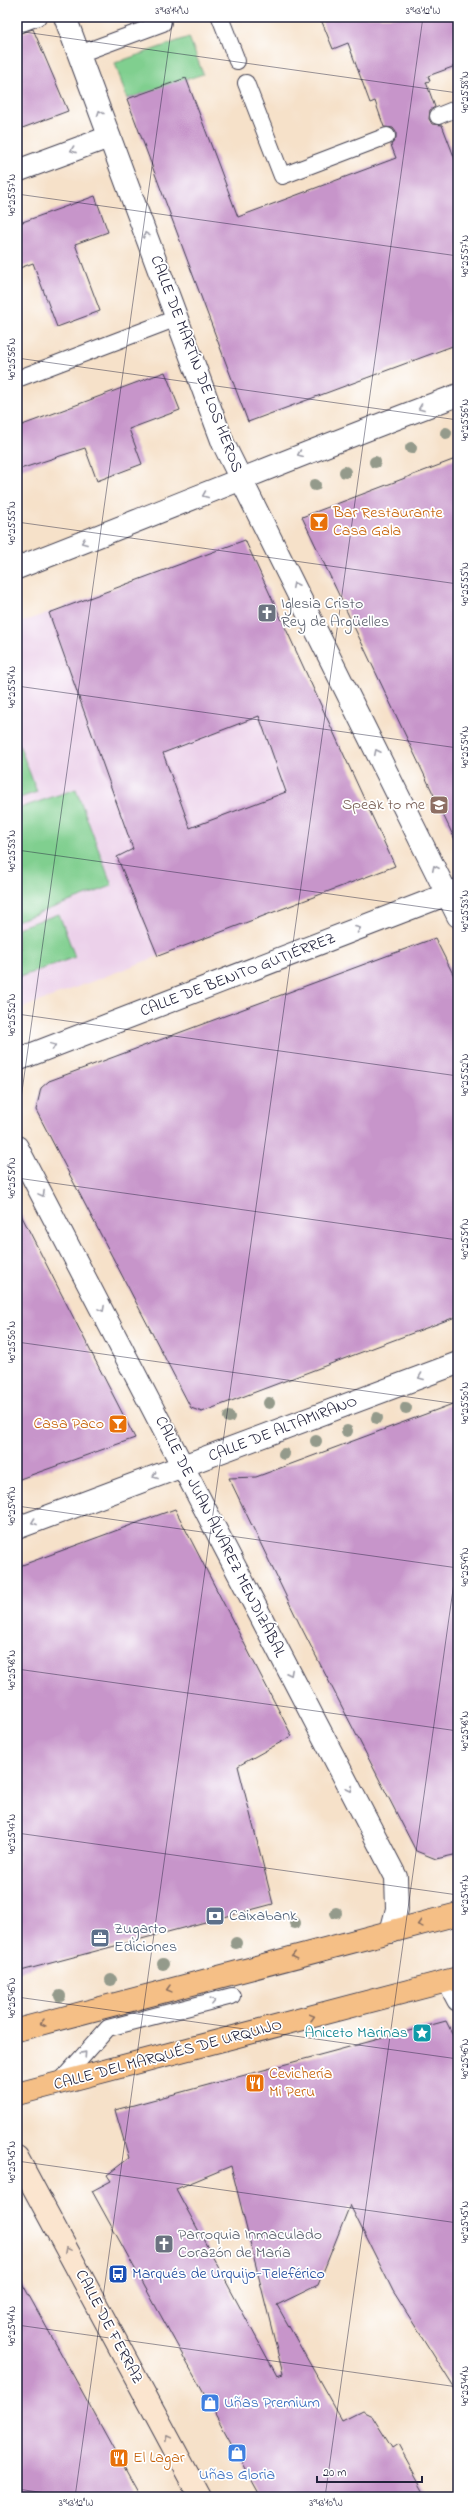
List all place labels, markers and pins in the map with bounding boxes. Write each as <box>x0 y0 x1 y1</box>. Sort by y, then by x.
place label: Bar Restaurante Casa Gala <box>332 501 444 543</box>
bar icon: Bar Restaurante Casa Gala <box>308 511 330 533</box>
place label: Iglesia Cristo Rey de Argüelles <box>281 592 389 634</box>
church icon: Iglesia Cristo Rey de Argüelles <box>256 602 278 624</box>
place label: Speak to me <box>342 793 426 817</box>
school or university icon: Speak to me <box>428 794 450 816</box>
place label: Casa Paco <box>33 1412 104 1436</box>
bar icon: Casa Paco <box>107 1413 129 1435</box>
place label: Caixabank <box>229 1904 298 1928</box>
bank icon: Caixabank <box>204 1905 226 1927</box>
place label: Zugarto Ediciones <box>114 1917 177 1959</box>
office icon: Zugarto Ediciones <box>89 1927 111 1949</box>
place label: Aniceto Marinas <box>305 2021 408 2045</box>
place icon: Aniceto Marinas <box>411 2022 433 2044</box>
place label: Cevichería Mi Peru <box>269 2062 332 2104</box>
restaurant icon: Cevichería Mi Peru <box>244 2072 266 2094</box>
place label: Parroquia Inmaculado Corazón de María <box>178 2223 322 2265</box>
church icon: Parroquia Inmaculado Corazón de María <box>153 2233 175 2255</box>
place label: Marqués de Urquijo-Teleférico <box>132 2262 325 2286</box>
bus stop icon: Marqués de Urquijo-Teleférico <box>107 2263 129 2285</box>
place label: Uñas Premium <box>224 2391 320 2415</box>
shop icon: Uñas Premium <box>199 2392 221 2414</box>
shop icon: Uñas Gloria <box>226 2442 248 2464</box>
place label: El Lagar <box>133 2446 185 2470</box>
restaurant icon: El Lagar <box>108 2447 130 2469</box>
place label: Uñas Gloria <box>199 2463 275 2487</box>

